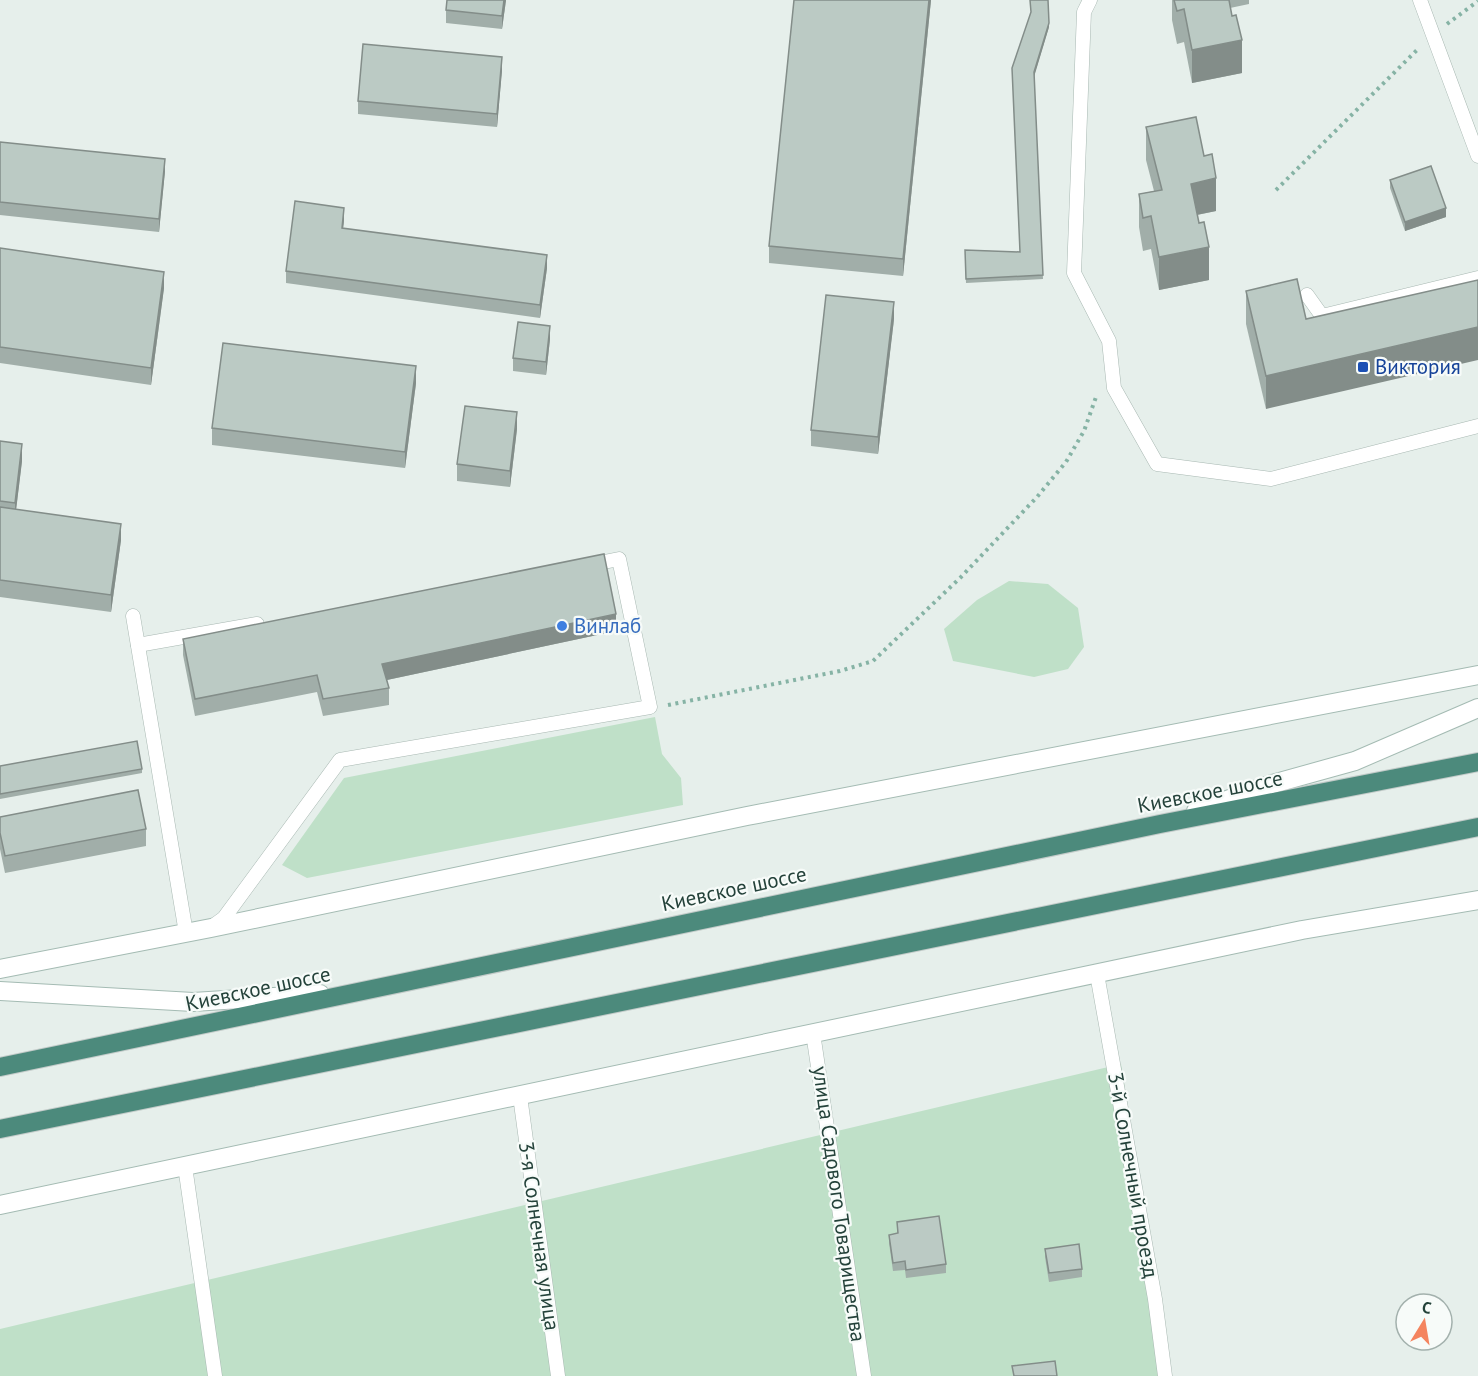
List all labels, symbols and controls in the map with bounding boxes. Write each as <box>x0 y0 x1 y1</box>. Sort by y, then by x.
place label: Виктория <box>1375 353 1461 380</box>
marker: Виктория <box>1356 360 1370 374</box>
place label: Винлаб <box>574 612 641 639</box>
marker: Винлаб <box>555 619 569 633</box>
street label: Киевское шоссе <box>1135 764 1285 819</box>
street label: Киевское шоссе <box>659 860 809 917</box>
street label: Киевское шоссе <box>183 960 333 1017</box>
street label: улица Садового Товарищества <box>807 1064 872 1343</box>
street label: 3-й Солнечный проезд <box>1102 1070 1165 1280</box>
street label: 3-я Солнечная улица <box>513 1140 566 1332</box>
north arrow <box>1394 1292 1454 1352</box>
text: С <box>1421 1297 1433 1318</box>

